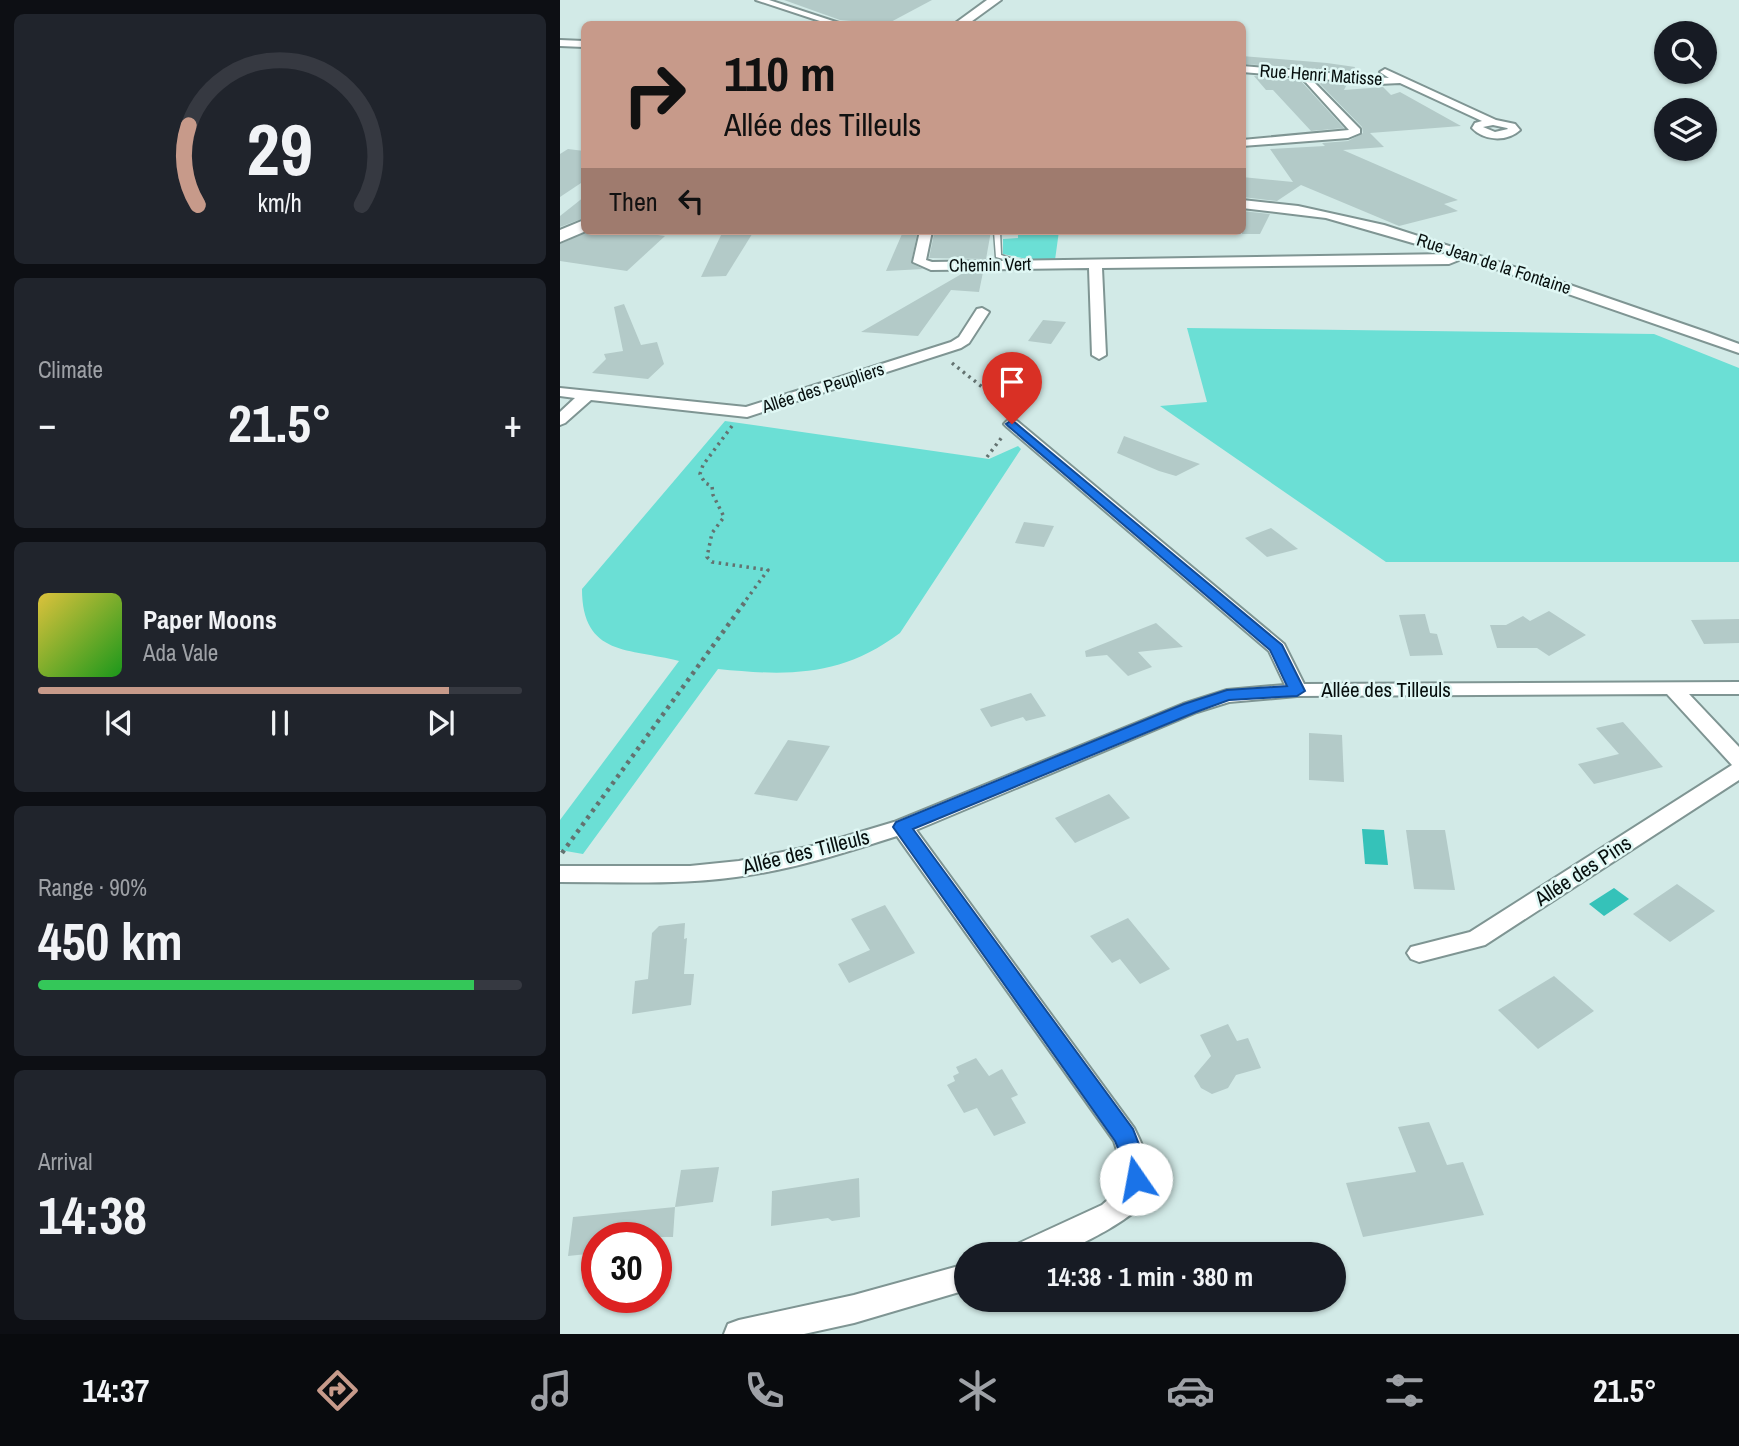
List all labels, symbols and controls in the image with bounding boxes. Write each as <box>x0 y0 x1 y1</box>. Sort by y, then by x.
map controls <box>1654 21 1717 161</box>
button: search <box>1654 21 1717 84</box>
text: 110 m <box>724 40 836 106</box>
icon: right <box>609 49 700 140</box>
street label: Rue Henri Matisse <box>1259 58 1383 91</box>
button: layers <box>1654 98 1717 161</box>
text: 29 <box>247 100 313 198</box>
text: Allée des Tilleuls <box>724 103 921 146</box>
icon: left <box>672 182 710 220</box>
text: Then <box>609 184 658 219</box>
text: km/h <box>258 186 302 220</box>
street label: Rue Jean de la Fontaine <box>1414 227 1575 300</box>
street label: Chemin Vert <box>949 251 1031 278</box>
pin <box>982 352 1042 424</box>
text: Climate <box>38 354 103 385</box>
street label: Allée des Peupliers <box>758 356 887 419</box>
icon: arrive <box>993 363 1031 401</box>
text: 21.5° <box>228 388 332 458</box>
text: − <box>38 398 56 449</box>
text: + <box>504 398 522 449</box>
text: Paper Moons <box>143 602 277 637</box>
text: Ada Vale <box>143 637 218 668</box>
street label: Allée des Tilleuls <box>1320 675 1451 704</box>
icon: previous <box>100 704 138 742</box>
icon: pause <box>261 704 299 742</box>
icon: next <box>422 704 460 742</box>
street label: Allée des Tilleuls <box>739 822 872 881</box>
street label: Allée des Pins <box>1528 828 1637 913</box>
text: Range · 90% <box>38 872 147 903</box>
text: 450 km <box>38 906 183 976</box>
position arrow <box>1099 1142 1173 1216</box>
text: Arrival <box>38 1146 93 1177</box>
text: 14:38 <box>38 1180 147 1250</box>
speed limit sign: 30 <box>581 1222 672 1313</box>
text: 14:38 · 1 min · 380 m <box>1047 1259 1253 1294</box>
icon: directions <box>313 1366 362 1415</box>
icon: music <box>527 1366 576 1415</box>
icon: phone <box>740 1366 789 1415</box>
icon: climate <box>953 1366 1002 1415</box>
icon: car <box>1166 1366 1215 1415</box>
icon: filters <box>1380 1366 1429 1415</box>
text: 14:37 <box>82 1369 149 1412</box>
text: 21.5° <box>1593 1369 1657 1412</box>

